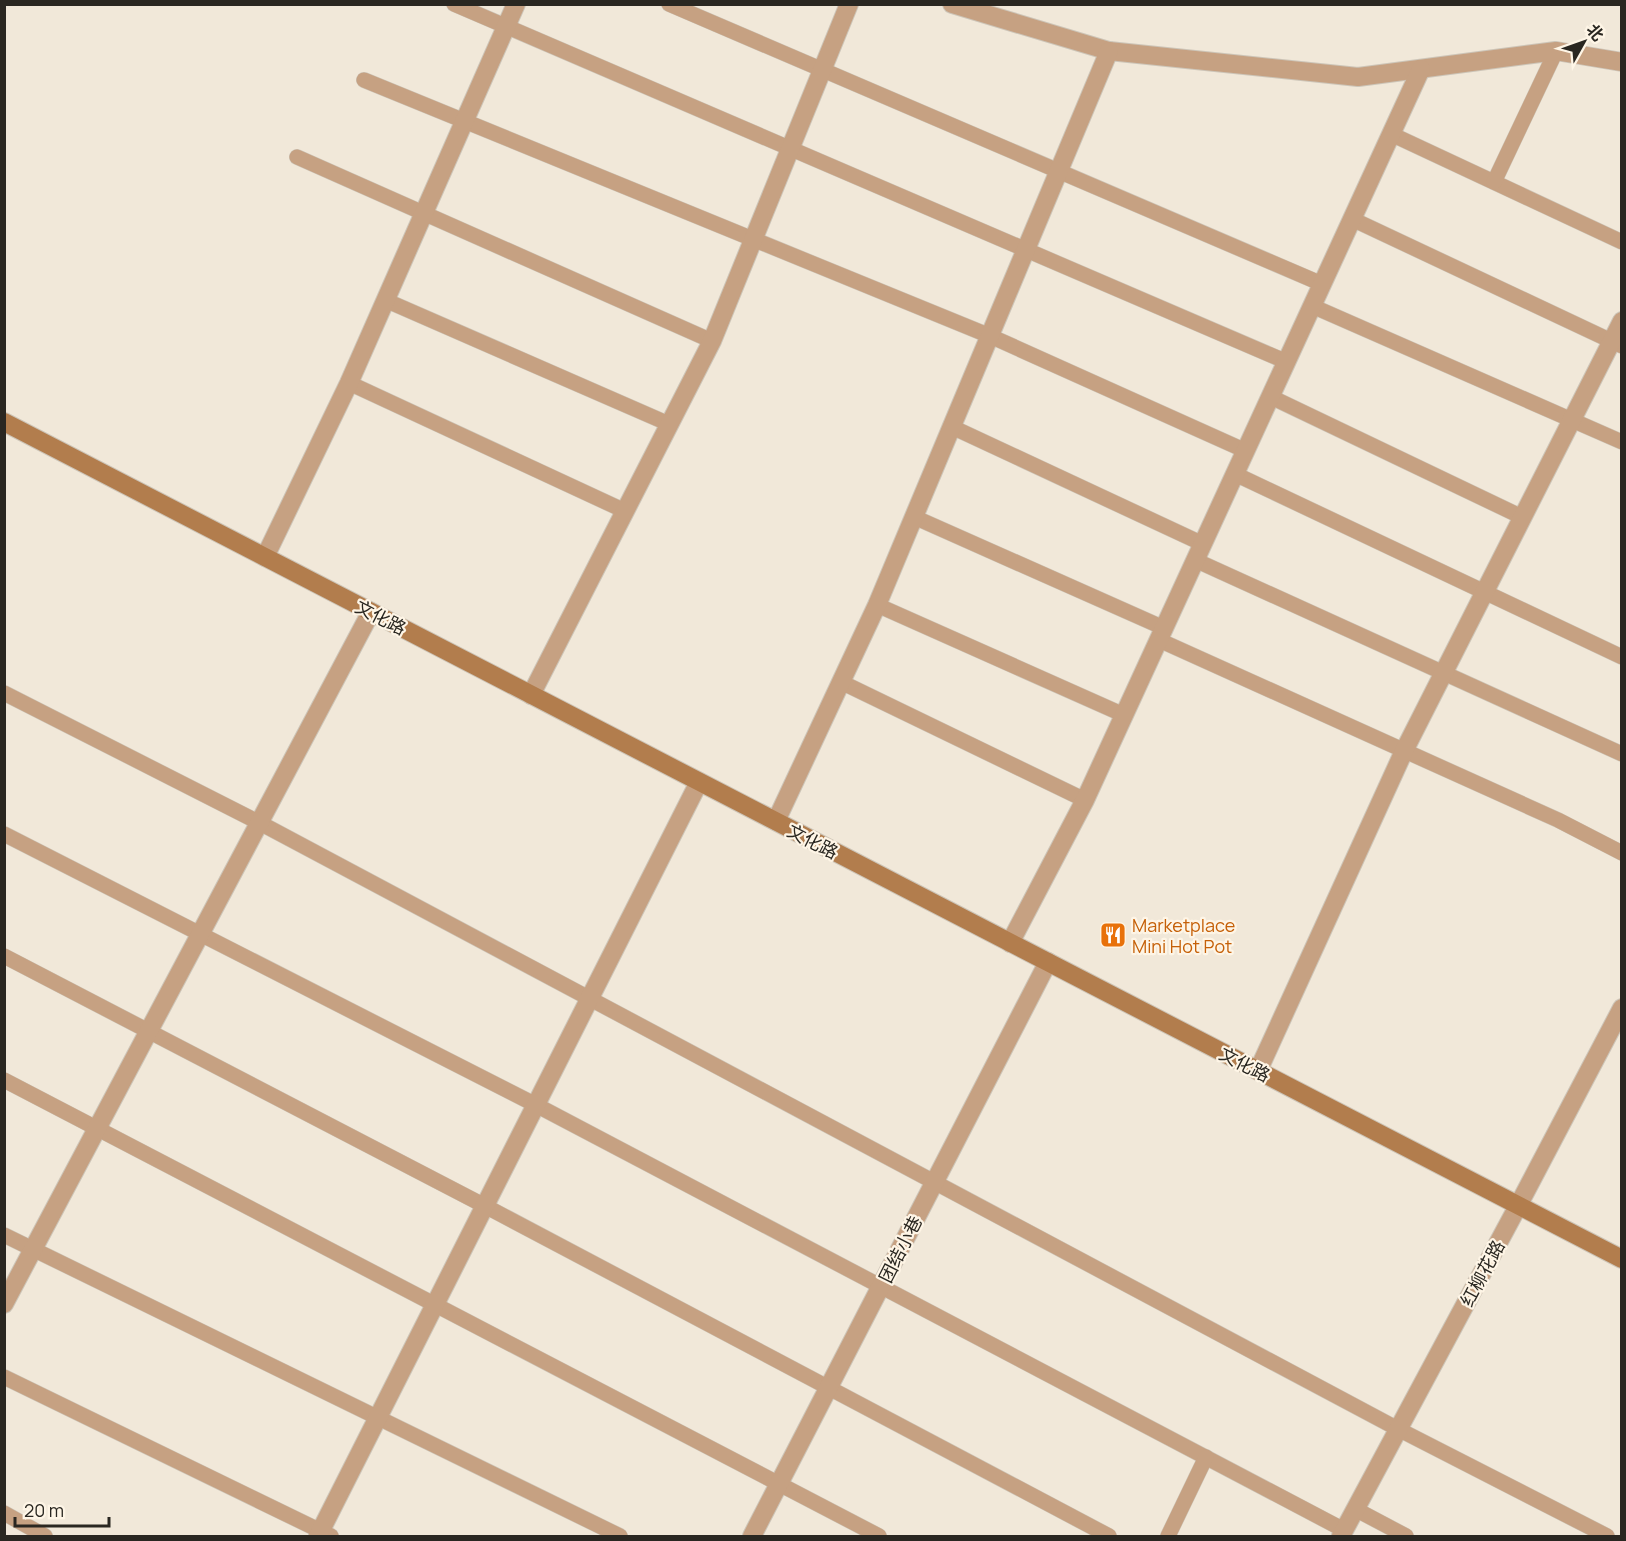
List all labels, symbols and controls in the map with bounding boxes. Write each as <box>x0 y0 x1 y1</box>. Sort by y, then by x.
north arrow <box>1554 12 1614 72</box>
text: 北 <box>1582 19 1609 46</box>
street label: 文化路 <box>351 594 411 640</box>
street label: 文化路 <box>783 818 843 864</box>
place label: Marketplace Mini Hot Pot <box>1132 913 1235 958</box>
restaurant icon: Marketplace Mini Hot Pot <box>1098 920 1128 950</box>
street label: 文化路 <box>1215 1041 1275 1087</box>
street label: 团结小巷 <box>873 1211 927 1287</box>
street label: 红柳花路 <box>1455 1236 1509 1310</box>
scale bar <box>15 1490 110 1528</box>
text: 20 m <box>24 1498 64 1522</box>

